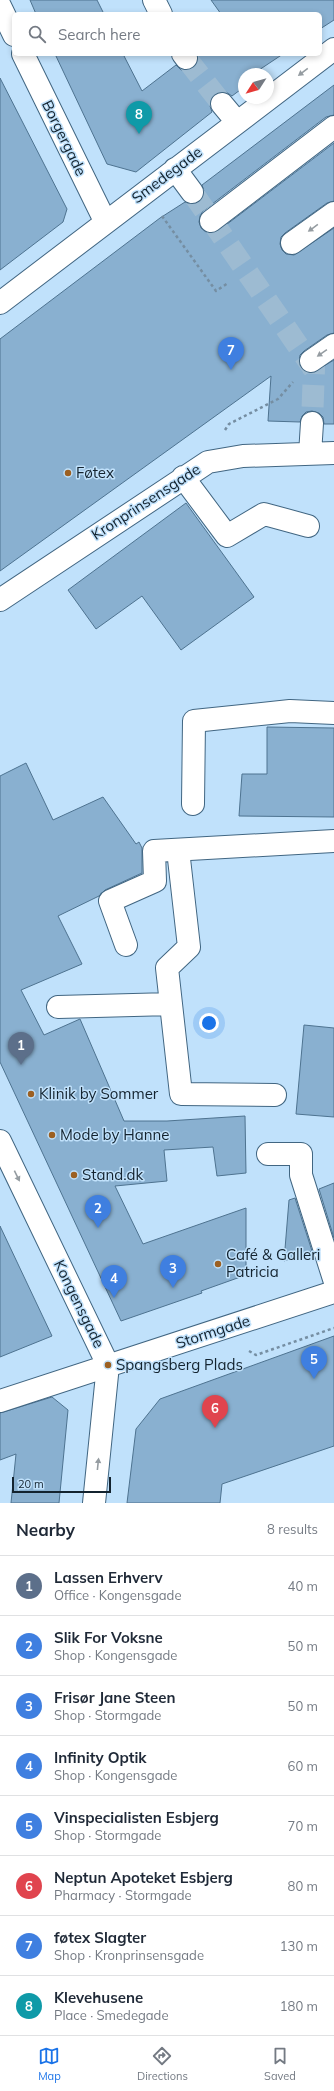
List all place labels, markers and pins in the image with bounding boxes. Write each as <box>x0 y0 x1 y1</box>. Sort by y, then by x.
pin: 8 <box>126 101 152 134</box>
pin: 7 <box>218 337 244 370</box>
place label: Føtex <box>76 463 114 482</box>
marker: Føtex <box>63 468 73 478</box>
pin: 1 <box>8 1032 34 1065</box>
place label: Klinik by Sommer <box>39 1084 159 1103</box>
marker: Klinik by Sommer <box>26 1089 36 1099</box>
place label: Mode by Hanne <box>60 1125 170 1144</box>
marker: Mode by Hanne <box>47 1130 57 1140</box>
place label: Stand.dk <box>82 1165 143 1184</box>
marker: Stand.dk <box>69 1170 79 1180</box>
pin: 2 <box>85 1195 111 1228</box>
place label: Café & Galleri Patricia <box>226 1245 320 1281</box>
pin: 3 <box>160 1255 186 1288</box>
marker: Café & Galleri Patricia <box>213 1259 223 1269</box>
pin: 4 <box>101 1265 127 1298</box>
pin: 5 <box>301 1346 327 1379</box>
place label: Spangsberg Plads <box>116 1355 243 1374</box>
marker: Spangsberg Plads <box>103 1360 113 1370</box>
pin: 6 <box>202 1395 228 1428</box>

